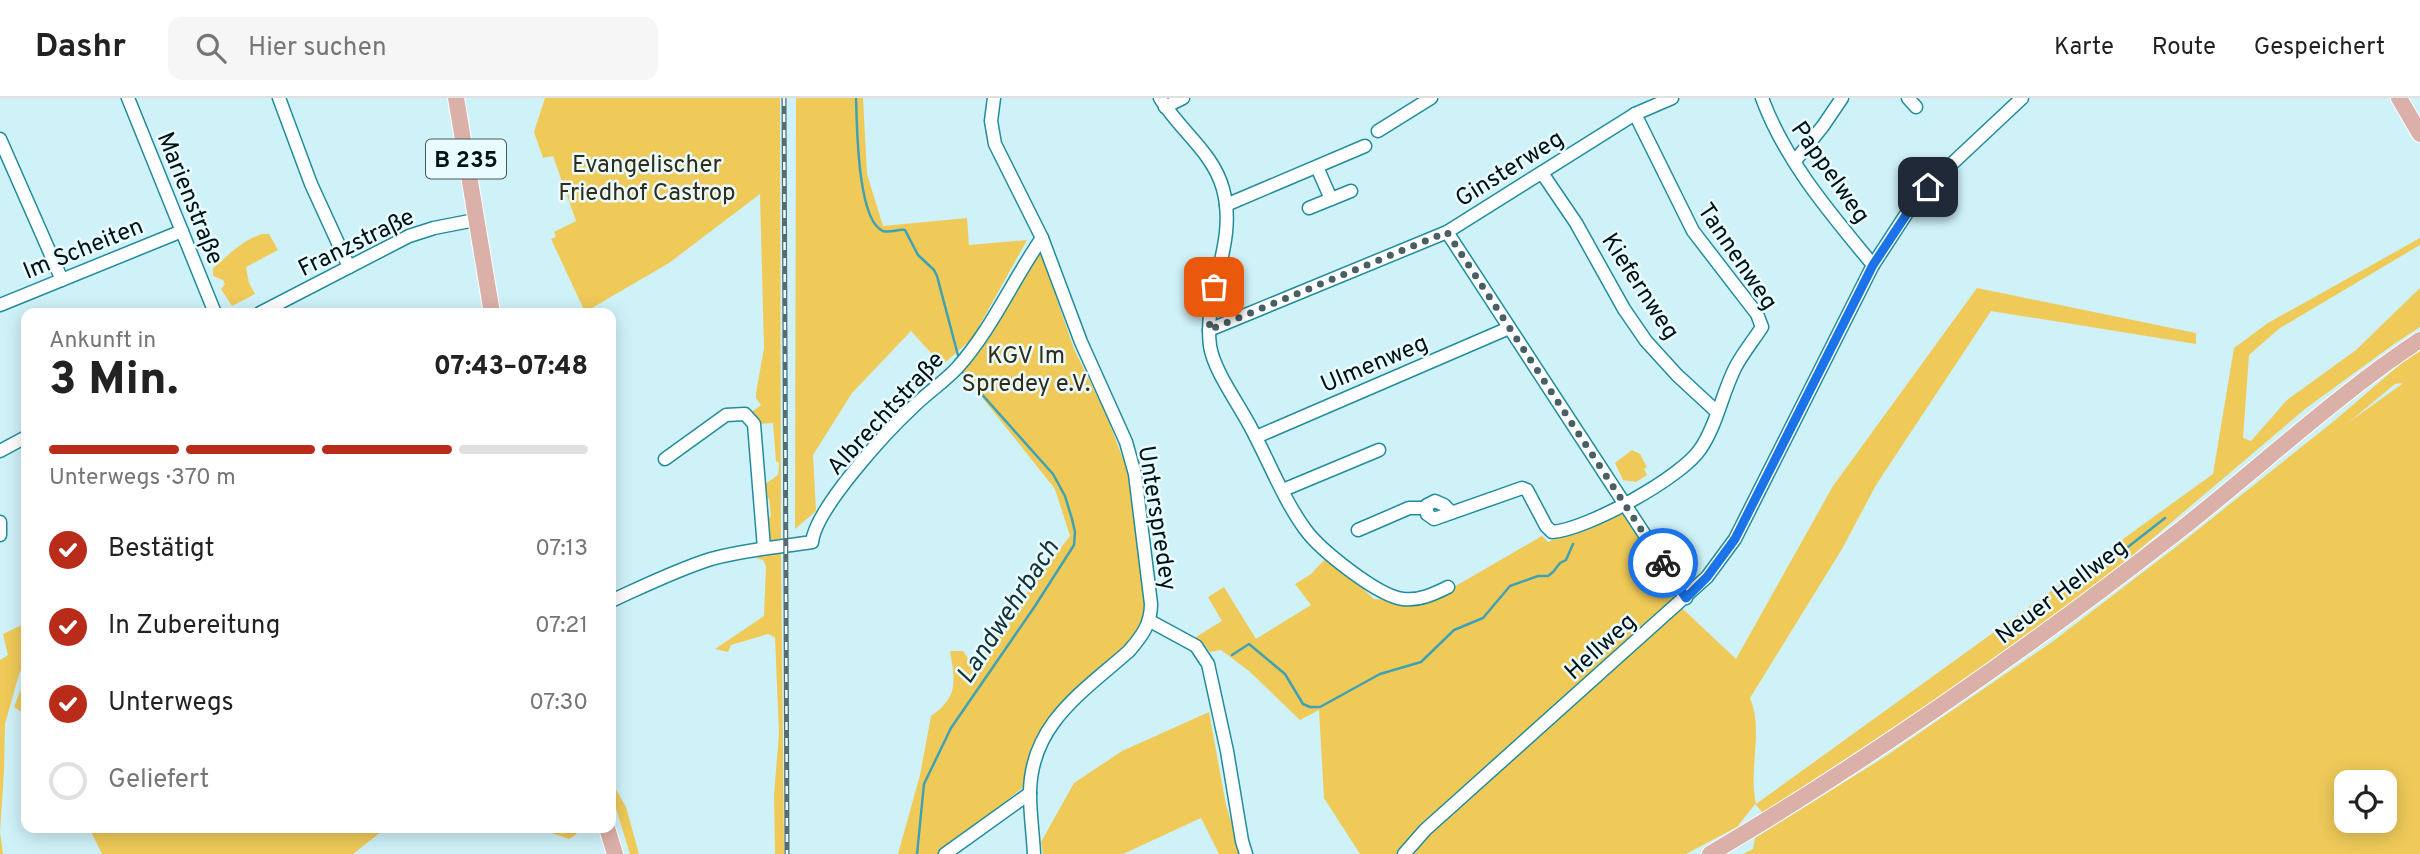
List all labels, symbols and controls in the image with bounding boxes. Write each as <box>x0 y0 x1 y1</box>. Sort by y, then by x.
search box <box>168 17 658 80</box>
text: Dashr <box>35 27 126 69</box>
icon: search <box>192 29 230 67</box>
text: Hier suchen <box>248 32 387 65</box>
text: Karte <box>2054 33 2114 63</box>
text: Route <box>2152 33 2216 63</box>
text: Gespeichert <box>2254 33 2385 63</box>
street label: Pappelweg <box>1783 116 1875 230</box>
street label: Ginsterweg <box>1450 125 1570 215</box>
street label: Marienstraße <box>149 128 229 269</box>
road number: B 235 <box>426 139 506 178</box>
park label: Evangelischer Friedhof Castrop <box>558 151 736 209</box>
pin <box>1898 157 1958 217</box>
icon: home <box>1909 168 1947 206</box>
street label: Tannenweg <box>1689 198 1783 317</box>
street label: Franzstraße <box>294 203 420 285</box>
street label: Im Scheiten <box>19 212 148 288</box>
street label: Kiefernweg <box>1594 228 1685 346</box>
pin <box>1184 257 1244 317</box>
icon: bag <box>1195 268 1233 306</box>
text: Ankunft in <box>49 327 156 356</box>
street label: Ulmenweg <box>1317 329 1433 401</box>
park label: KGV Im Spredey e.V. <box>962 342 1090 400</box>
street label: Albrechtstraße <box>821 346 952 483</box>
text: 07:43–07:48 <box>434 351 588 384</box>
text: 3 Min. <box>49 352 179 411</box>
street label: Unterspredey <box>1130 444 1182 593</box>
text: Unterwegs · 370 m <box>49 464 236 493</box>
courier <box>1628 528 1698 598</box>
icon: check <box>49 531 87 569</box>
text: Bestätigt <box>108 533 215 566</box>
street label: Neuer Hellweg <box>1990 533 2134 652</box>
water label: Landwehrbach <box>950 534 1068 691</box>
text: 07:13 <box>535 535 588 564</box>
icon: bike <box>1644 544 1682 582</box>
icon: check <box>49 608 87 646</box>
street label: Hellweg <box>1559 608 1643 687</box>
text: In Zubereitung <box>108 610 280 643</box>
text: 07:21 <box>535 612 588 641</box>
icon: check <box>49 685 87 723</box>
text: Unterwegs <box>108 687 234 720</box>
text: 07:30 <box>529 689 588 718</box>
text: Geliefert <box>108 764 209 797</box>
map controls <box>2334 770 2397 833</box>
button: locate <box>2334 770 2397 833</box>

